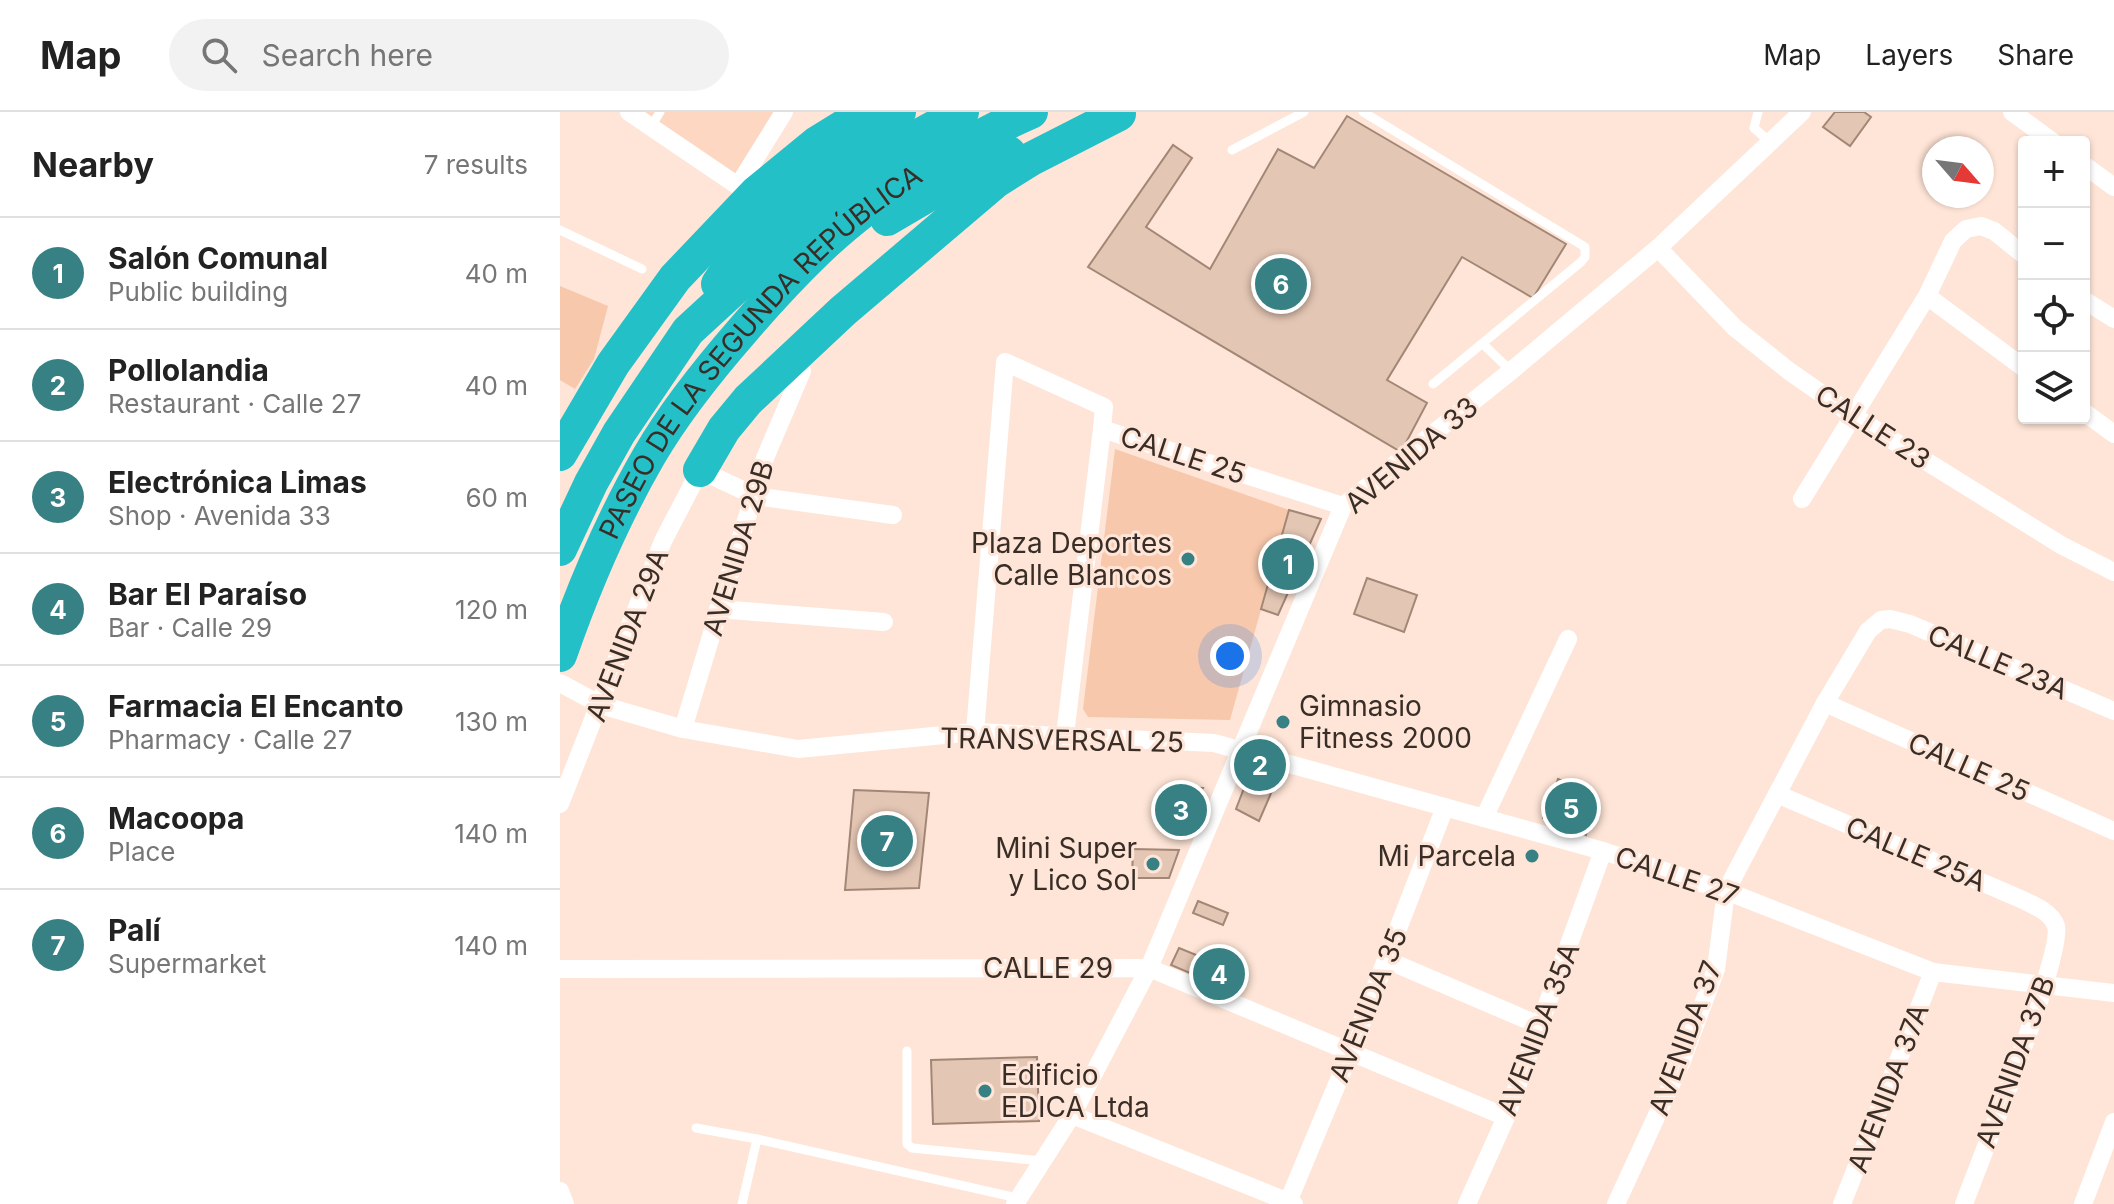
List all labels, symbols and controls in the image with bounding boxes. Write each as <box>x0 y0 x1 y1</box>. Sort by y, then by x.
search box <box>169 19 729 91</box>
text: Map <box>40 32 121 78</box>
icon: search <box>197 33 241 77</box>
text: Search here <box>261 37 433 73</box>
text: Map <box>1763 38 1821 72</box>
text: Layers <box>1865 38 1953 72</box>
text: Share <box>1997 38 2074 72</box>
north arrow <box>1922 136 1994 208</box>
map controls <box>2018 136 2090 424</box>
button: + <box>2018 136 2090 208</box>
text: Nearby <box>32 144 154 185</box>
text: 7 results <box>424 149 528 180</box>
street label: PASEO DE LA SEGUNDA REPÚBLICA <box>592 158 928 544</box>
button: − <box>2018 208 2090 280</box>
text: Salón Comunal <box>108 240 328 276</box>
pin: 6 <box>1255 254 1307 314</box>
text: 1 <box>52 258 64 289</box>
text: 40 m <box>465 258 528 289</box>
text: Public building <box>108 276 288 307</box>
button: locate <box>2018 280 2090 352</box>
text: Pollolandia <box>108 352 269 388</box>
button: layers <box>2018 352 2090 424</box>
text: 2 <box>50 370 66 401</box>
text: 40 m <box>465 370 528 401</box>
street label: CALLE 23 <box>1809 377 1937 477</box>
text: Restaurant · Calle 27 <box>108 388 361 419</box>
street label: AVENIDA 33 <box>1338 390 1484 520</box>
street label: CALLE 25 <box>1116 419 1250 491</box>
street label: AVENIDA 29B <box>695 456 781 640</box>
text: Electrónica Limas <box>108 464 367 500</box>
text: 3 <box>50 482 66 513</box>
text: 60 m <box>465 482 528 513</box>
text: Shop · Avenida 33 <box>108 500 331 531</box>
place label: Plaza Deportes Calle Blancos <box>971 526 1172 592</box>
pin: 1 <box>1262 534 1314 594</box>
street label: AVENIDA 29A <box>578 544 676 726</box>
marker: Plaza Deportes Calle Blancos <box>1179 550 1197 568</box>
text: Bar El Paraíso <box>108 576 307 612</box>
text: 4 <box>49 594 67 625</box>
text: 120 m <box>455 594 528 625</box>
text: Bar · Calle 29 <box>108 612 272 643</box>
street label: CALLE 23A <box>1923 617 2073 707</box>
your location <box>1210 636 1250 676</box>
text: Farmacia El Encanto <box>108 688 404 724</box>
place label: Gimnasio Fitness 2000 <box>1299 689 1472 755</box>
text: 5 <box>50 706 66 737</box>
text: 130 m <box>455 706 528 737</box>
marker: Gimnasio Fitness 2000 <box>1274 713 1292 731</box>
street label: TRANSVERSAL 25 <box>940 721 1184 759</box>
text: Pharmacy · Calle 27 <box>108 724 352 755</box>
street label: CALLE 25 <box>1903 725 2035 809</box>
pin: 2 <box>1234 735 1286 795</box>
pin: 5 <box>1545 778 1597 838</box>
pin: 3 <box>1155 780 1207 840</box>
text: Macoopa <box>108 800 244 836</box>
street label: CALLE 25A <box>1841 809 1991 899</box>
pin: 7 <box>861 811 913 871</box>
text: 6 <box>50 818 66 849</box>
text: 140 m <box>454 818 528 849</box>
place label: Mini Super y Lico Sol <box>995 831 1137 897</box>
text: Place <box>108 836 176 867</box>
place label: Mi Parcela <box>1378 839 1516 873</box>
street label: CALLE 27 <box>1611 839 1743 913</box>
marker: Mi Parcela <box>1523 847 1541 865</box>
marker: Mini Super y Lico Sol <box>1144 855 1162 873</box>
text: Palí <box>108 912 161 948</box>
street label: AVENIDA 35 <box>1322 923 1414 1087</box>
text: 7 <box>50 930 66 961</box>
text: 140 m <box>454 930 528 961</box>
street label: AVENIDA 35A <box>1489 938 1587 1120</box>
pin: 4 <box>1193 944 1245 1004</box>
text: Supermarket <box>108 948 266 979</box>
street label: CALLE 29 <box>983 951 1113 985</box>
street label: AVENIDA 37 <box>1641 956 1729 1120</box>
street label: AVENIDA 37B <box>1968 972 2062 1152</box>
street label: AVENIDA 37A <box>1840 999 1936 1177</box>
place label: Edificio EDICA Ltda <box>1001 1058 1150 1124</box>
marker: Edificio EDICA Ltda <box>976 1082 994 1100</box>

